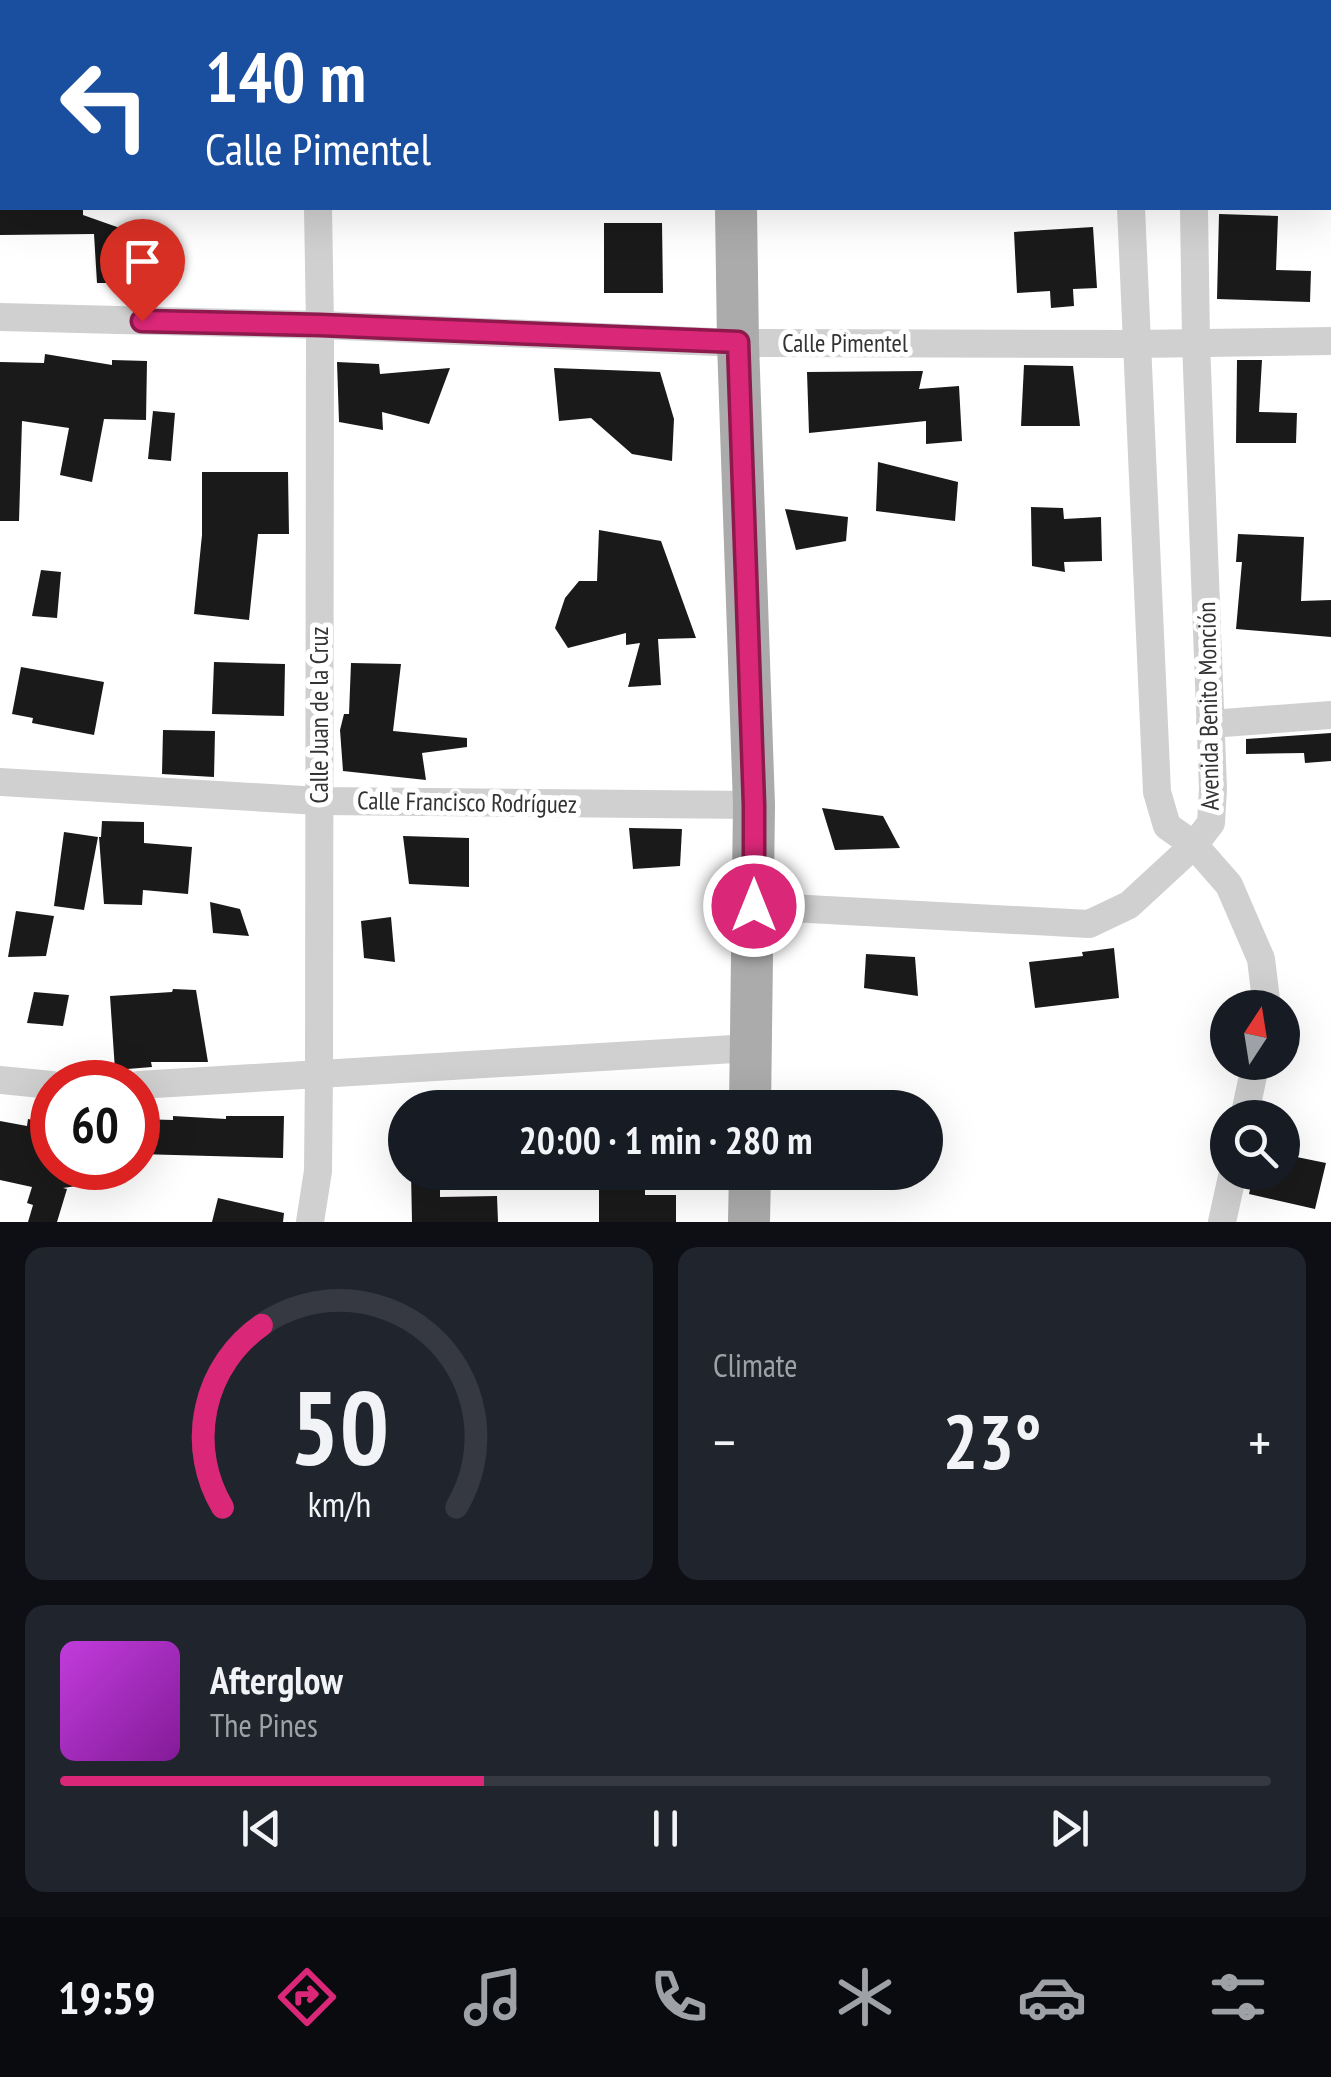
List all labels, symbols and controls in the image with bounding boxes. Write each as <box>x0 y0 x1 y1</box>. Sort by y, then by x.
text: 140 m <box>205 31 366 121</box>
icon: left <box>40 40 170 170</box>
text: Calle Pimentel <box>205 119 431 177</box>
pin <box>100 219 185 322</box>
icon: arrive <box>115 234 170 289</box>
street label: Calle Pimentel <box>782 327 908 359</box>
street label: Avenida Benito Monción <box>1190 601 1226 811</box>
street label: Calle Juan de la Cruz <box>303 627 335 803</box>
street label: Calle Francisco Rodríguez <box>357 784 577 820</box>
position arrow <box>702 854 806 958</box>
north arrow <box>1210 990 1300 1080</box>
map controls <box>1210 990 1300 1190</box>
speed limit sign: 60 <box>30 1060 160 1190</box>
button: search <box>1210 1100 1300 1190</box>
text: 20:00 · 1 min · 280 m <box>519 1115 812 1164</box>
text: Climate <box>713 1344 797 1386</box>
text: 50 <box>289 1359 389 1494</box>
text: 23° <box>942 1393 1042 1490</box>
text: − <box>713 1406 736 1477</box>
text: + <box>1248 1406 1271 1477</box>
text: km/h <box>307 1481 371 1527</box>
text: Afterglow <box>210 1655 343 1704</box>
text: The Pines <box>210 1704 318 1746</box>
icon: previous <box>234 1801 289 1856</box>
icon: pause <box>638 1801 693 1856</box>
icon: next <box>1042 1801 1097 1856</box>
icon: directions <box>272 1962 342 2032</box>
icon: music <box>458 1962 528 2032</box>
icon: phone <box>644 1962 714 2032</box>
icon: climate <box>830 1962 900 2032</box>
icon: car <box>1017 1962 1087 2032</box>
icon: filters <box>1203 1962 1273 2032</box>
text: 19:59 <box>58 1968 155 2026</box>

